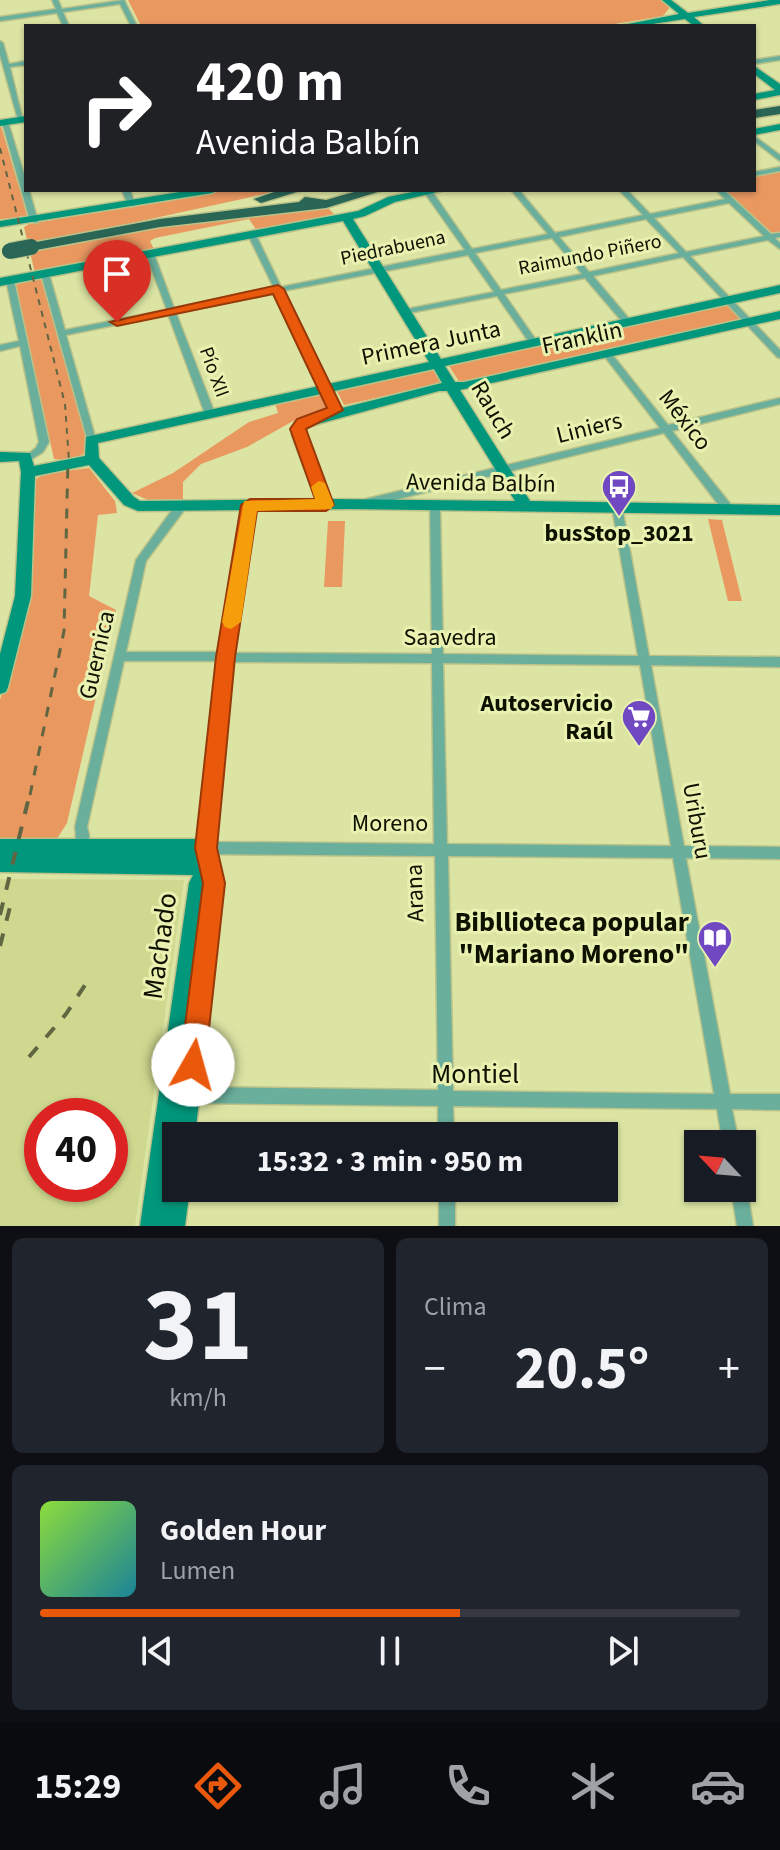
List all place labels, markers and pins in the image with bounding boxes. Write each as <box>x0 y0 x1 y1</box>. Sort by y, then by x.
pin <box>83 240 151 322</box>
bus stop icon: busStop_3021 <box>600 468 638 518</box>
place label: busStop_3021 <box>544 516 694 551</box>
place label: Autoservicio Raúl <box>480 686 613 749</box>
supermarket icon: Autoservicio Raúl <box>620 698 658 748</box>
place label: Bibllioteca popular "Mariano Moreno" <box>454 902 690 974</box>
library icon: Bibllioteca popular "Mariano Moreno" <box>696 919 734 969</box>

